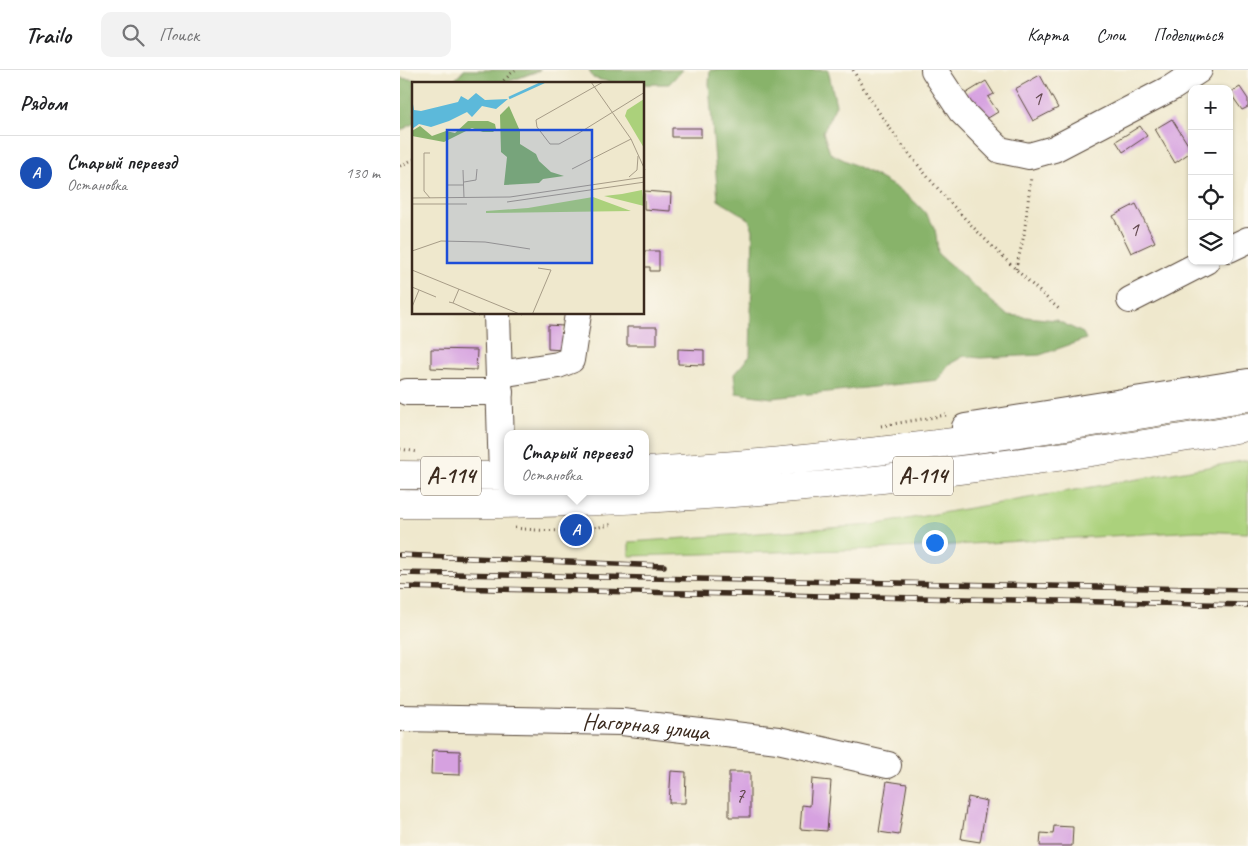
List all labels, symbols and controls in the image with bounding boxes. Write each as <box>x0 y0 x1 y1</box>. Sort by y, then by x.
search box <box>101 12 451 57</box>
text: Trailo <box>25 20 71 50</box>
icon: search <box>119 21 147 49</box>
text: Поиск <box>159 23 199 47</box>
text: Карта <box>1027 24 1068 46</box>
text: Слои <box>1096 24 1125 46</box>
text: Поделиться <box>1153 24 1223 46</box>
inset map <box>412 82 645 315</box>
house number: 1 <box>1032 85 1043 111</box>
map controls <box>1188 85 1233 265</box>
button: + <box>1188 85 1233 130</box>
text: Рядом <box>20 90 67 116</box>
button: − <box>1188 130 1233 175</box>
text: Старый переезд <box>67 151 177 175</box>
text: A <box>32 163 40 183</box>
text: 130 m <box>346 163 380 183</box>
text: Остановка <box>67 175 127 195</box>
button: locate <box>1188 175 1233 220</box>
house number: 1 <box>1129 216 1140 242</box>
button: layers <box>1188 220 1233 265</box>
popup <box>504 430 649 495</box>
text: Старый переезд <box>522 441 631 465</box>
road number: А-114 <box>421 456 481 496</box>
road number: А-114 <box>893 456 953 496</box>
text: Остановка <box>522 465 581 485</box>
pin: A <box>560 511 592 549</box>
your location <box>922 530 948 556</box>
street label: Нагорная улица <box>582 706 712 747</box>
house number: 7 <box>735 782 746 808</box>

